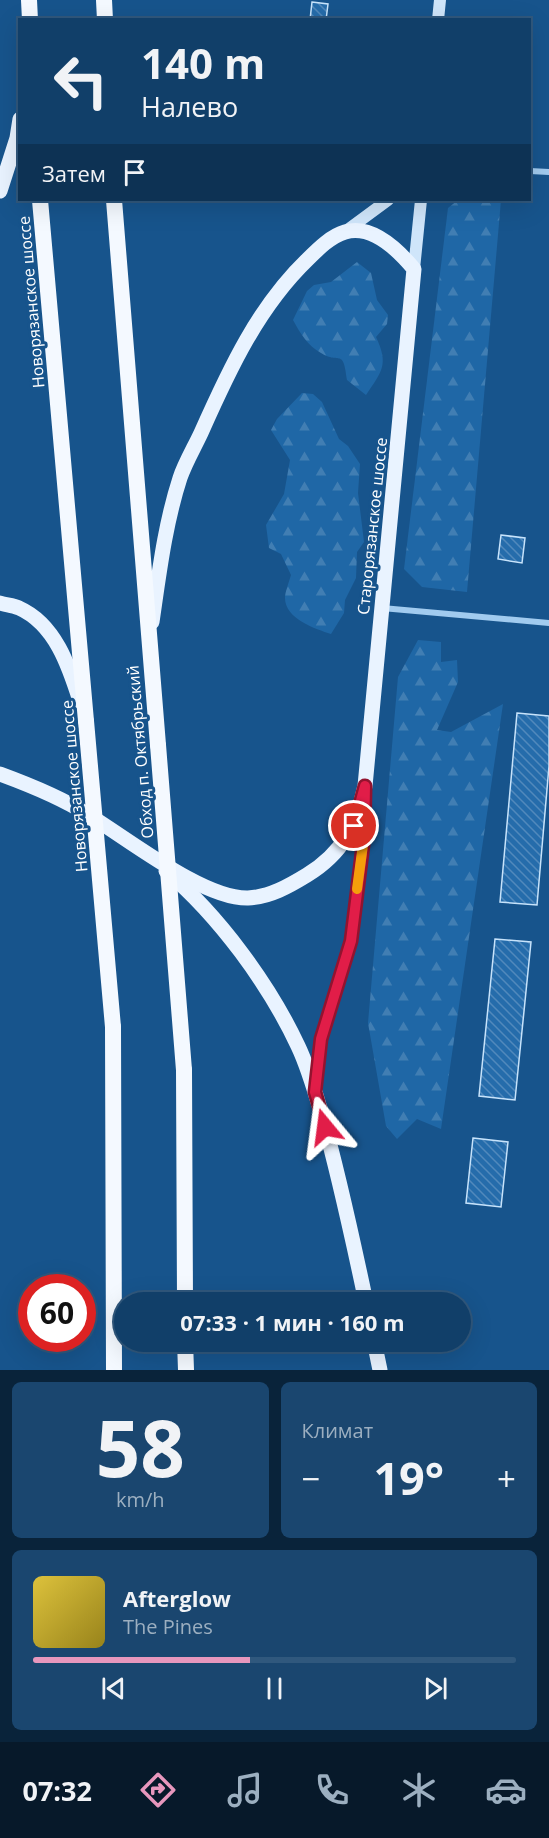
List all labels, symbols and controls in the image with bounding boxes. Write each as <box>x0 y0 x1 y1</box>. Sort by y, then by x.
text: 140 m <box>141 34 265 91</box>
icon: left <box>42 42 120 120</box>
text: Налево <box>141 88 238 125</box>
icon: arrive <box>118 156 151 189</box>
text: Затем <box>42 158 106 188</box>
street label: Новорязанское шоссе <box>13 215 49 389</box>
street label: Старорязанское шоссе <box>352 436 392 616</box>
street label: Обход п. Октябрьский <box>121 665 159 839</box>
street label: Новорязанское шоссе <box>56 699 92 873</box>
pin <box>328 800 379 851</box>
icon: arrive <box>337 809 370 842</box>
position arrow <box>293 1095 357 1159</box>
speed limit sign: 60 <box>18 1274 96 1352</box>
text: 07:33 · 1 мин · 160 m <box>180 1307 405 1337</box>
text: 58 <box>96 1394 185 1500</box>
text: Климат <box>302 1417 373 1444</box>
text: 19° <box>373 1447 444 1508</box>
text: − <box>302 1456 320 1501</box>
text: + <box>497 1456 516 1501</box>
text: km/h <box>116 1486 165 1513</box>
text: Afterglow <box>123 1583 231 1613</box>
text: The Pines <box>123 1613 213 1640</box>
icon: previous <box>97 1672 130 1705</box>
icon: pause <box>258 1672 291 1705</box>
icon: next <box>419 1672 452 1705</box>
icon: directions <box>137 1769 179 1811</box>
icon: music <box>224 1769 266 1811</box>
icon: phone <box>311 1769 353 1811</box>
icon: climate <box>398 1769 440 1811</box>
icon: car <box>485 1769 527 1811</box>
text: 07:32 <box>22 1772 92 1809</box>

